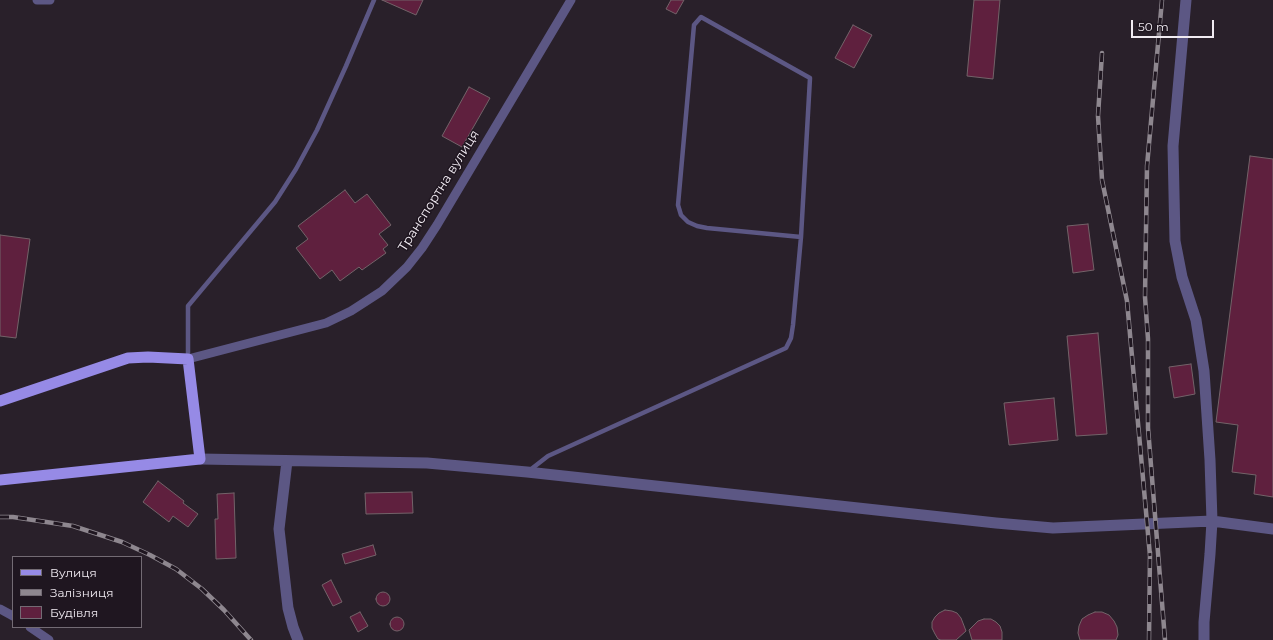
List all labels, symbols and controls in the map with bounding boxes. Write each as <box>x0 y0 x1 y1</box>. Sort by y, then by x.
scale bar <box>1133 12 1216 38</box>
text: 50 m <box>1138 19 1169 34</box>
street label: Транспортна вулиця <box>395 127 483 255</box>
legend <box>12 556 142 628</box>
text: Вулиця <box>50 565 97 580</box>
text: Залізниця <box>50 585 114 600</box>
text: Будівля <box>50 605 98 620</box>

